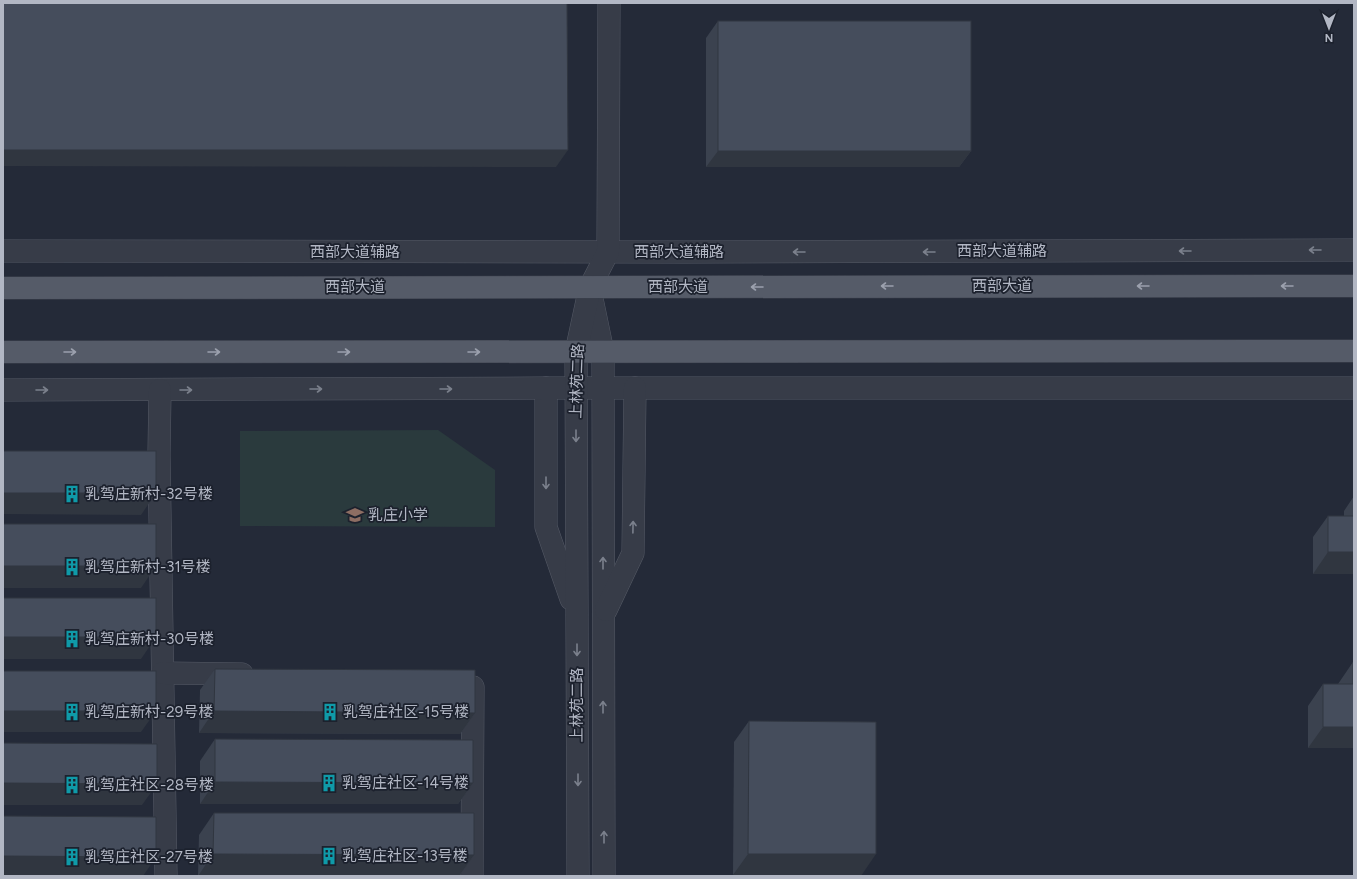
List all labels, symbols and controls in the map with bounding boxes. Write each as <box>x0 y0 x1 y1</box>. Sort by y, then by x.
north arrow <box>1309 8 1349 48</box>
text: N <box>1325 31 1333 44</box>
street label: 西部大道辅路 <box>957 242 1047 260</box>
street label: 西部大道辅路 <box>310 243 400 261</box>
street label: 西部大道辅路 <box>634 243 724 261</box>
one-way arrow <box>1309 246 1322 254</box>
one-way arrow <box>1179 247 1192 255</box>
one-way arrow <box>793 248 806 256</box>
one-way arrow <box>923 248 936 256</box>
street label: 西部大道 <box>972 277 1032 295</box>
street label: 西部大道 <box>325 278 385 296</box>
street label: 西部大道 <box>648 278 708 296</box>
one-way arrow <box>881 282 894 290</box>
one-way arrow <box>1137 282 1150 290</box>
one-way arrow <box>1281 282 1294 290</box>
one-way arrow <box>751 283 764 291</box>
street label: 上林苑二路 <box>567 343 587 419</box>
one-way arrow <box>63 348 76 356</box>
one-way arrow <box>207 348 220 356</box>
one-way arrow <box>337 348 350 356</box>
one-way arrow <box>467 348 480 356</box>
one-way arrow <box>309 385 322 393</box>
one-way arrow <box>439 385 452 393</box>
one-way arrow <box>35 386 48 394</box>
one-way arrow <box>179 386 192 394</box>
one-way arrow <box>572 429 580 442</box>
one-way arrow <box>542 476 550 489</box>
building icon: 乳驾庄新村-32号楼 <box>62 484 82 504</box>
place label: 乳驾庄新村-32号楼 <box>85 485 213 503</box>
school or university icon: 乳庄小学 <box>345 505 365 525</box>
place label: 乳庄小学 <box>368 506 428 524</box>
one-way arrow <box>630 521 637 534</box>
building icon: 乳驾庄新村-31号楼 <box>62 557 82 577</box>
one-way arrow <box>599 557 607 570</box>
place label: 乳驾庄新村-31号楼 <box>85 558 211 576</box>
building icon: 乳驾庄新村-30号楼 <box>62 629 82 649</box>
place label: 乳驾庄新村-30号楼 <box>85 630 214 648</box>
one-way arrow <box>573 643 581 656</box>
street label: 上林苑二路 <box>568 667 586 743</box>
one-way arrow <box>599 701 607 714</box>
building icon: 乳驾庄新村-29号楼 <box>62 702 82 722</box>
building icon: 乳驾庄社区-15号楼 <box>320 702 340 722</box>
place label: 乳驾庄新村-29号楼 <box>85 703 213 721</box>
place label: 乳驾庄社区-15号楼 <box>343 703 469 721</box>
building icon: 乳驾庄社区-14号楼 <box>319 773 339 793</box>
one-way arrow <box>574 773 582 786</box>
place label: 乳驾庄社区-14号楼 <box>342 774 469 792</box>
building icon: 乳驾庄社区-28号楼 <box>62 775 82 795</box>
place label: 乳驾庄社区-28号楼 <box>85 776 214 794</box>
one-way arrow <box>600 831 608 844</box>
building icon: 乳驾庄社区-13号楼 <box>319 846 339 866</box>
building icon: 乳驾庄社区-27号楼 <box>62 847 82 867</box>
place label: 乳驾庄社区-13号楼 <box>342 847 468 865</box>
place label: 乳驾庄社区-27号楼 <box>85 848 213 866</box>

